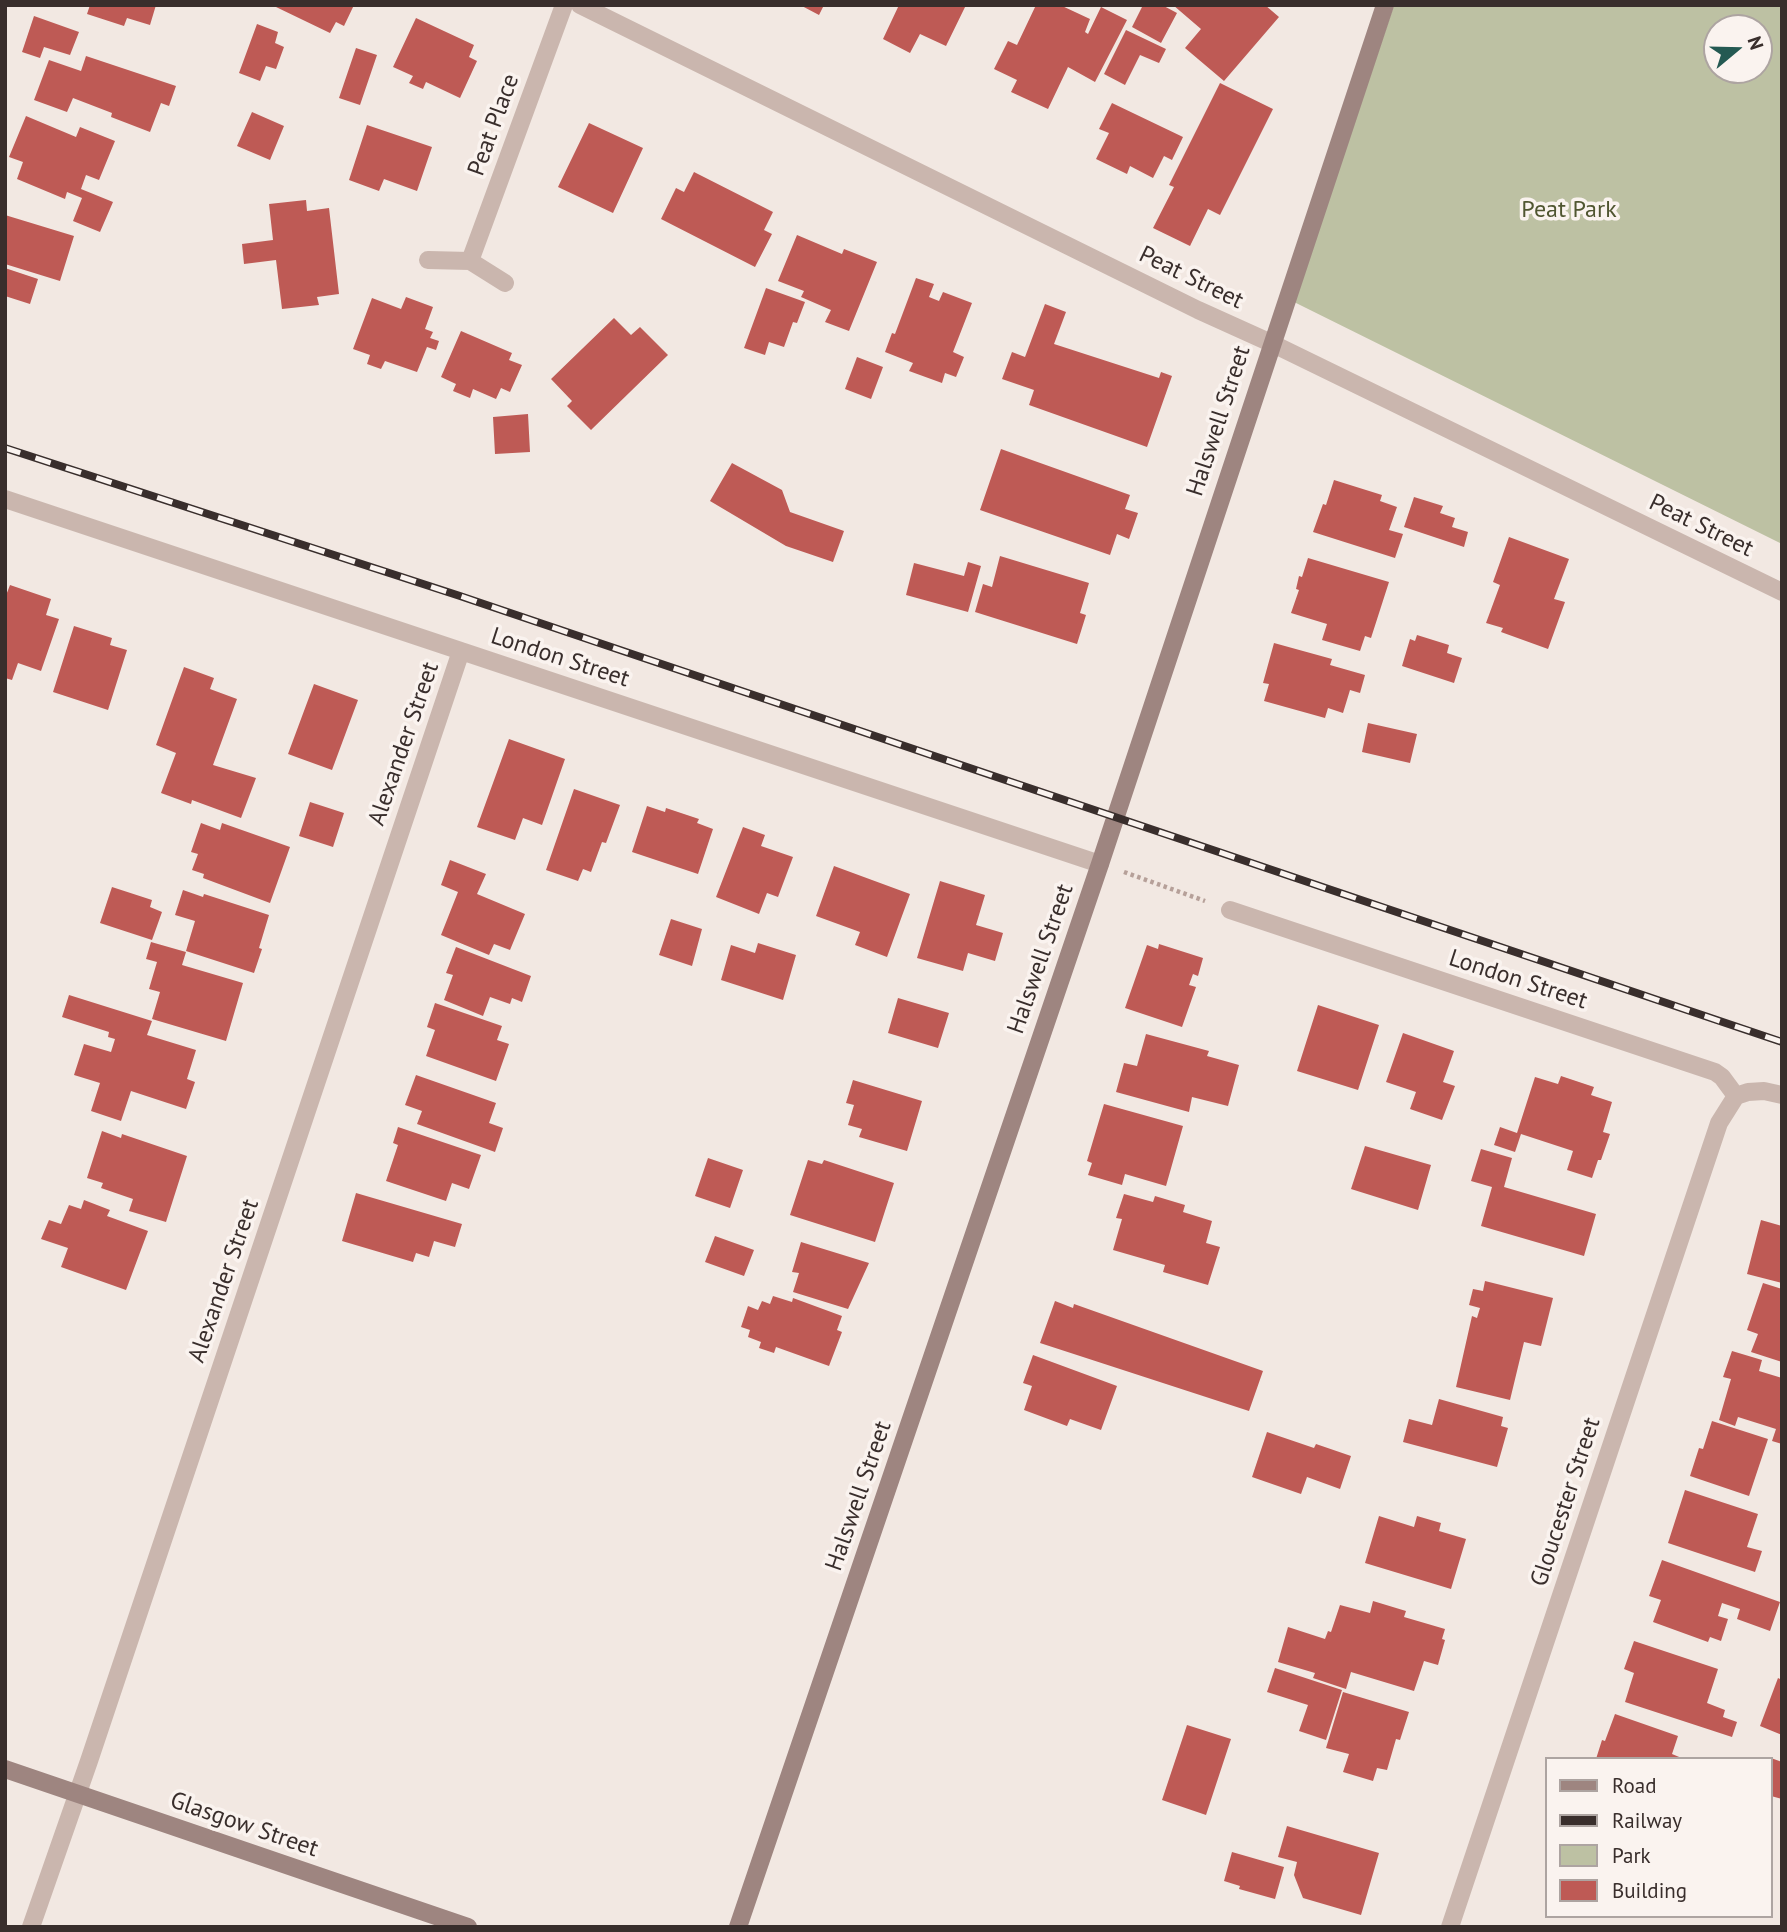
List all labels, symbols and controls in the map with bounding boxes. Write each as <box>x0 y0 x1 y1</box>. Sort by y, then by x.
north arrow <box>1703 14 1773 84</box>
text: N <box>1743 33 1769 53</box>
street label: Peat Place <box>462 70 526 180</box>
park label: Peat Park <box>1521 196 1617 224</box>
street label: Peat Street <box>1134 240 1248 316</box>
street label: Halswell Street <box>1181 342 1257 500</box>
street label: Peat Street <box>1644 488 1758 564</box>
street label: London Street <box>487 622 633 694</box>
street label: Alexander Street <box>363 658 445 830</box>
street label: Halswell Street <box>1002 880 1080 1038</box>
street label: London Street <box>1445 944 1591 1016</box>
street label: Alexander Street <box>183 1195 265 1367</box>
street label: Gloucester Street <box>1525 1414 1607 1590</box>
street label: Halswell Street <box>820 1417 898 1575</box>
legend <box>1546 1757 1773 1918</box>
text: Road <box>1612 1772 1656 1799</box>
street label: Glasgow Street <box>166 1786 322 1864</box>
text: Railway <box>1612 1807 1682 1834</box>
text: Park <box>1612 1842 1651 1869</box>
text: Building <box>1612 1877 1687 1904</box>

